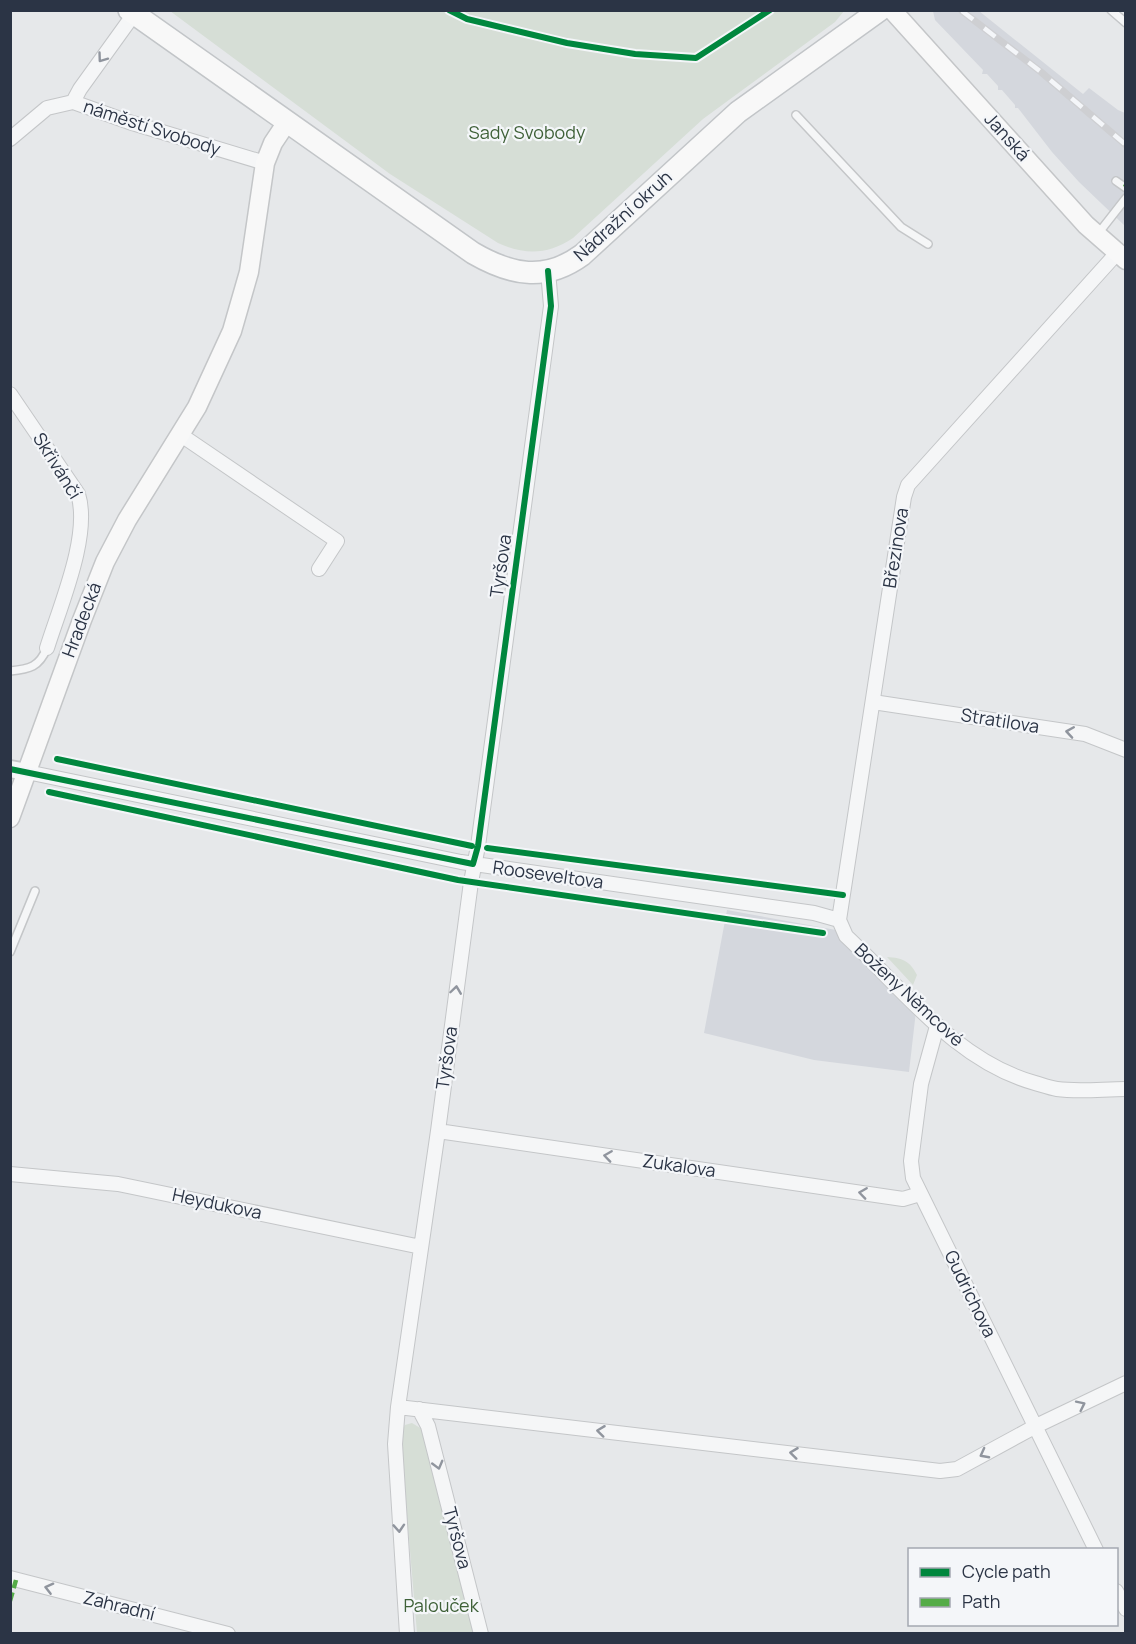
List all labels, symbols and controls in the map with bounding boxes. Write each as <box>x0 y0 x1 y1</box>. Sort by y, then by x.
one-way arrow <box>98 51 109 62</box>
street label: náměstí Svobody <box>81 94 224 161</box>
street label: Janská <box>980 107 1036 166</box>
park label: Sady Svobody <box>469 120 586 144</box>
street label: Nádražní okruh <box>568 165 677 266</box>
street label: Skřivánčí <box>28 428 88 503</box>
street label: Březinova <box>877 506 913 590</box>
street label: Tyršova <box>484 533 516 599</box>
street label: Hradecká <box>56 579 106 661</box>
street label: Stratilova <box>959 702 1041 738</box>
one-way arrow <box>1066 726 1075 738</box>
street label: Rooseveltova <box>491 854 605 894</box>
street label: Boženy Němcové <box>850 937 970 1051</box>
one-way arrow <box>450 985 462 994</box>
street label: Tyršova <box>430 1025 462 1091</box>
street label: Zukalova <box>641 1148 717 1182</box>
one-way arrow <box>603 1151 612 1163</box>
street label: Heydukova <box>170 1182 264 1224</box>
one-way arrow <box>858 1188 868 1200</box>
street label: Gudrichova <box>939 1246 1002 1341</box>
one-way arrow <box>1074 1400 1085 1412</box>
one-way arrow <box>596 1425 605 1438</box>
one-way arrow <box>980 1447 991 1458</box>
one-way arrow <box>790 1448 799 1460</box>
one-way arrow <box>430 1459 443 1469</box>
street label: Tyršova <box>438 1504 478 1571</box>
one-way arrow <box>392 1524 405 1533</box>
legend <box>908 1548 1118 1626</box>
text: Cycle path <box>962 1559 1051 1583</box>
one-way arrow <box>44 1583 54 1596</box>
street label: Zahradní <box>81 1585 158 1626</box>
text: Path <box>962 1589 1000 1613</box>
park label: Palouček <box>403 1593 480 1617</box>

